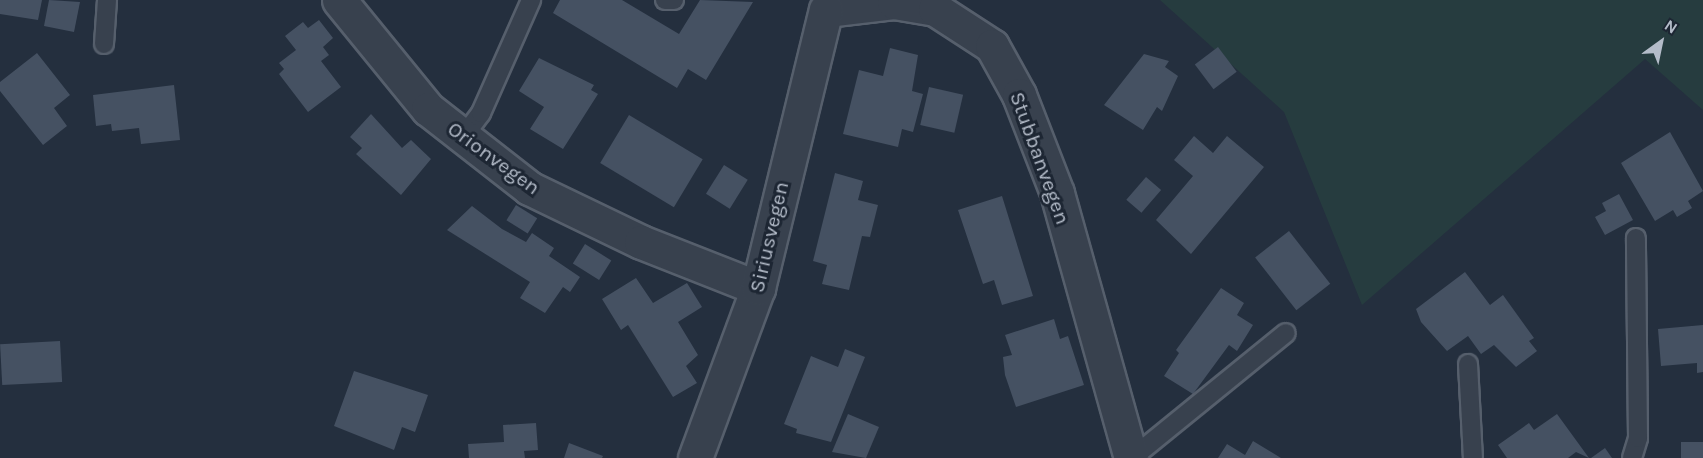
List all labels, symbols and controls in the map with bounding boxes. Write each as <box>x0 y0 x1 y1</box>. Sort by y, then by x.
north arrow <box>1631 12 1691 72</box>
text: N <box>1661 15 1681 38</box>
street label: Stubbanvegen <box>1004 88 1076 228</box>
street label: Orionvegen <box>443 116 545 200</box>
street label: Siriusvegen <box>744 179 794 295</box>

